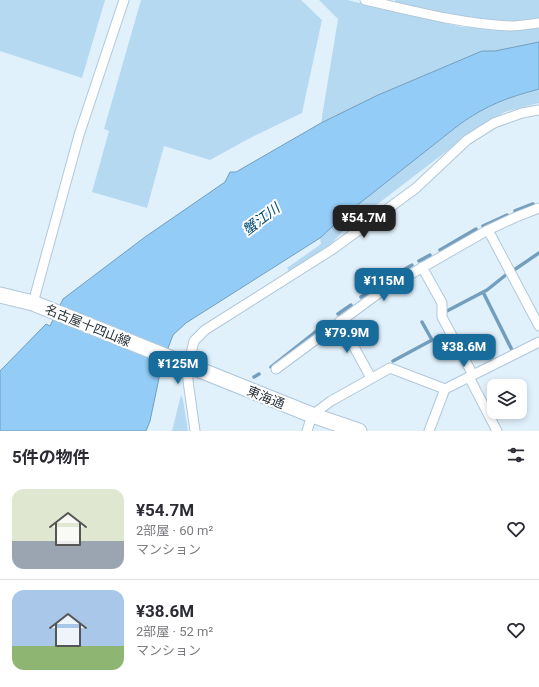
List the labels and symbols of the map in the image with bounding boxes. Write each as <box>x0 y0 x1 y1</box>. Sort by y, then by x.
water label: 蟹江川 <box>239 199 284 238</box>
pin: ¥54.7M <box>331 205 397 239</box>
pin: ¥115M <box>356 268 412 302</box>
street label: 名古屋十四山線 <box>43 301 133 349</box>
pin: ¥79.9M <box>314 320 380 354</box>
pin: ¥38.6M <box>431 334 497 368</box>
pin: ¥125M <box>150 351 206 385</box>
street label: 東海通 <box>245 383 287 412</box>

